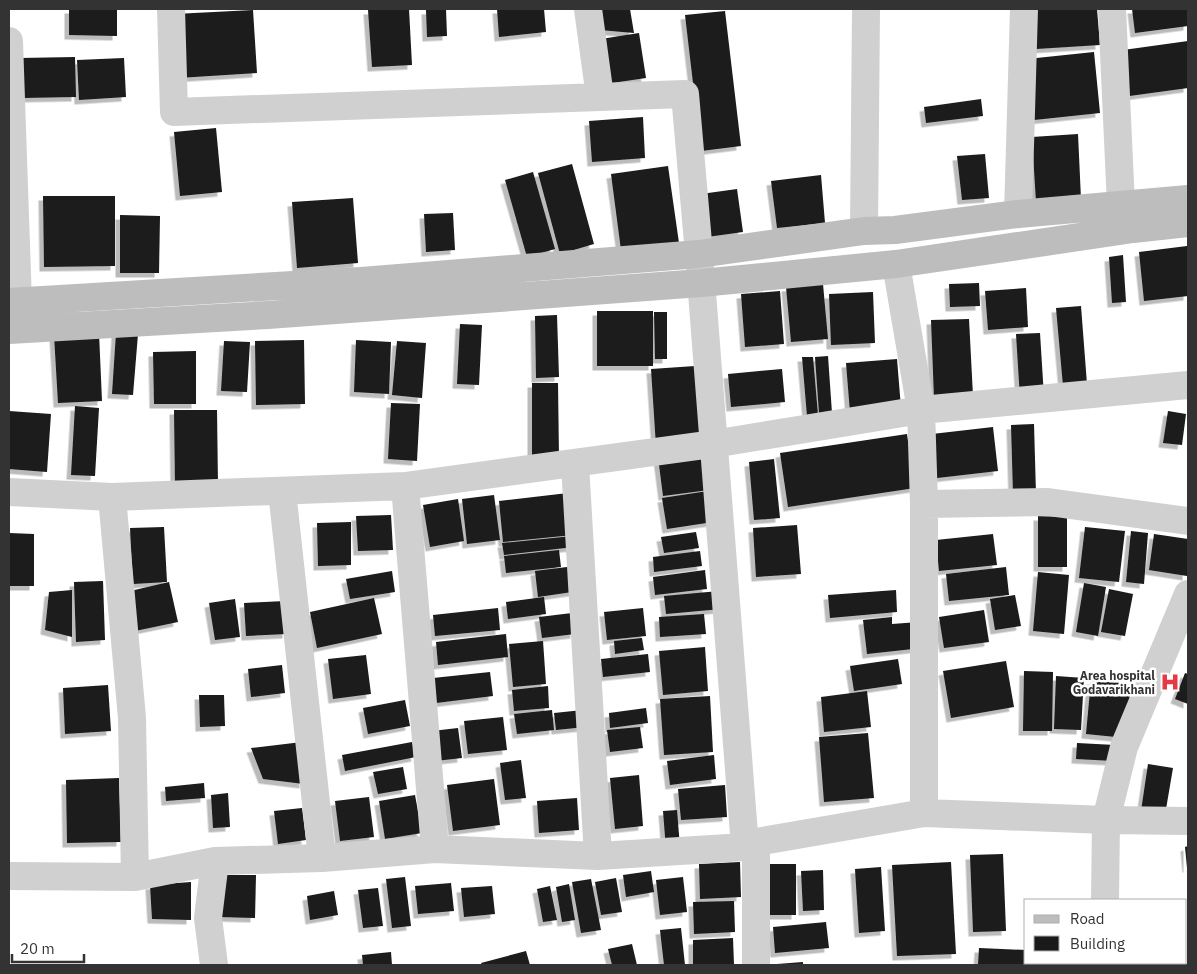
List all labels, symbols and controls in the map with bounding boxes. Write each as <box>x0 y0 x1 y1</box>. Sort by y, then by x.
place label: Area hospital Godavarikhani <box>1073 668 1155 697</box>
hospital icon: Area hospital Godavarikhani <box>1159 671 1181 693</box>
legend <box>1024 899 1187 964</box>
text: Road <box>1070 909 1105 928</box>
scale bar <box>12 932 85 964</box>
text: Building <box>1070 934 1125 953</box>
text: 20 m <box>20 939 55 958</box>

